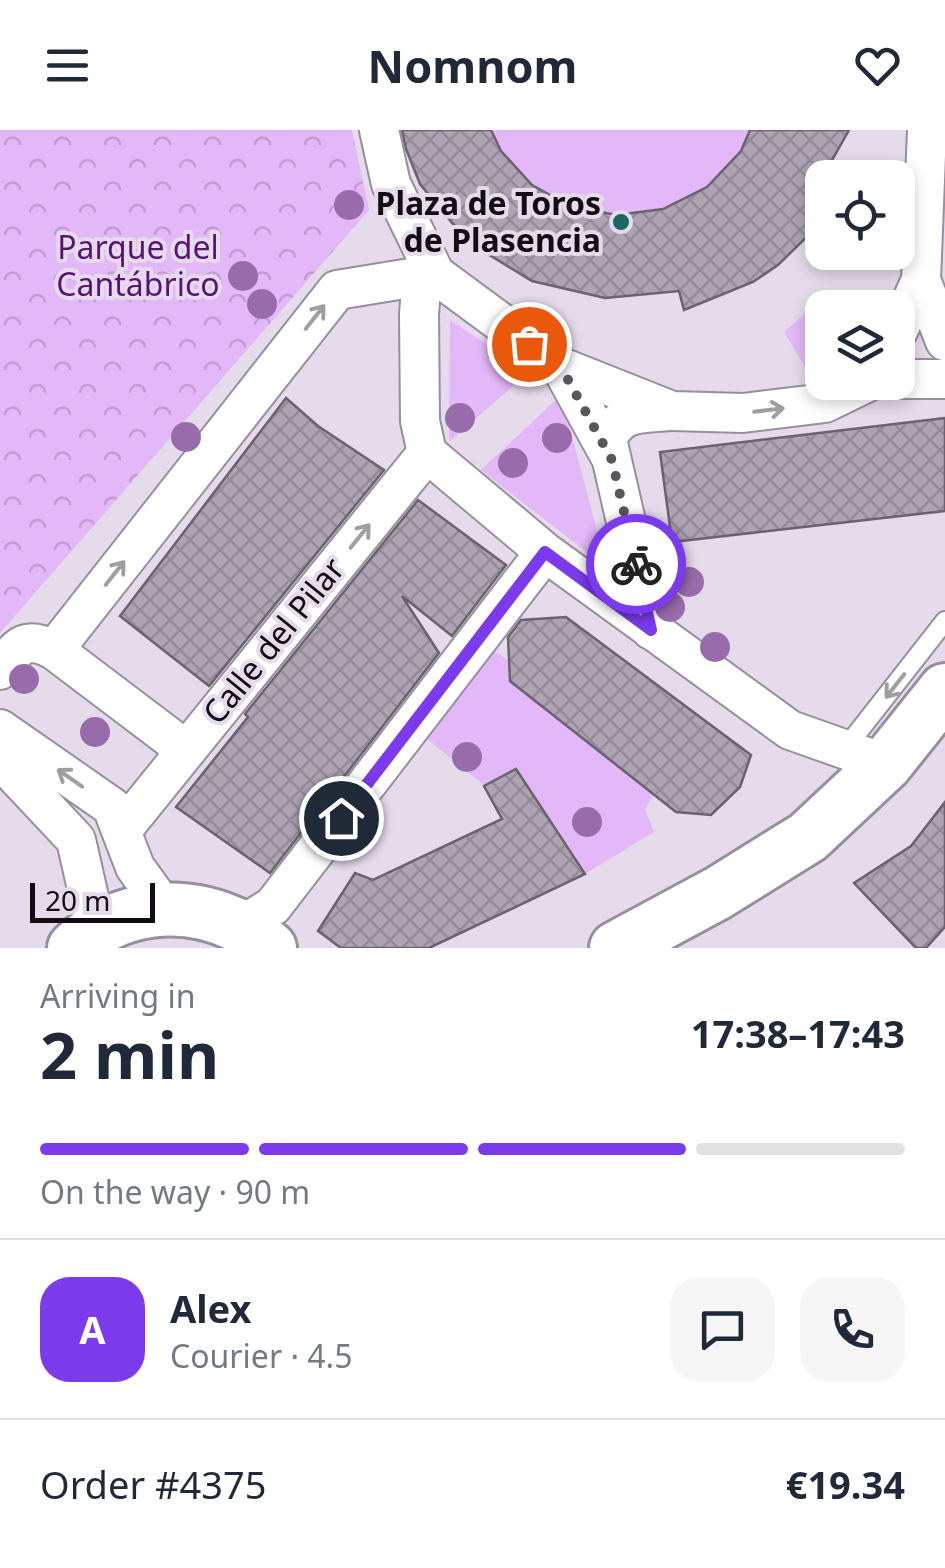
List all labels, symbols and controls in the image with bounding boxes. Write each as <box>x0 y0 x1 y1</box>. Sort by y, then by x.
text: Nomnom <box>368 35 577 96</box>
icon: menu <box>40 38 95 93</box>
icon: heart <box>850 38 905 93</box>
map controls <box>805 160 915 400</box>
button: locate <box>805 160 915 270</box>
place label: Plaza de Toros de Plasencia <box>376 181 601 261</box>
marker: Plaza de Toros de Plasencia <box>610 211 632 233</box>
park label: Parque del Cantábrico <box>56 225 220 305</box>
button: layers <box>805 290 915 400</box>
pin <box>487 302 572 387</box>
one-way arrow <box>305 304 326 331</box>
icon: bag <box>502 317 557 372</box>
one-way arrow <box>752 400 784 419</box>
courier <box>586 514 686 614</box>
one-way arrow <box>349 524 371 550</box>
icon: bike <box>609 537 664 592</box>
street label: Calle del Pilar <box>192 548 353 732</box>
one-way arrow <box>104 560 125 587</box>
one-way arrow <box>884 672 906 698</box>
one-way arrow <box>57 768 85 789</box>
pin <box>299 776 384 861</box>
icon: home <box>314 791 369 846</box>
scale bar <box>30 878 155 923</box>
text: 20 m <box>45 881 111 919</box>
text: Arriving in <box>40 974 195 1017</box>
text: 17:38–17:43 <box>691 1007 905 1059</box>
text: 2 min <box>40 1010 219 1098</box>
text: On the way · 90 m <box>40 1170 310 1213</box>
button: chat <box>670 1277 775 1382</box>
button: phone <box>800 1277 905 1382</box>
text: Alex <box>170 1282 252 1334</box>
text: A <box>79 1303 106 1355</box>
text: Courier · 4.5 <box>170 1334 353 1377</box>
text: Order #4375 <box>40 1458 266 1510</box>
text: €19.34 <box>786 1458 905 1510</box>

